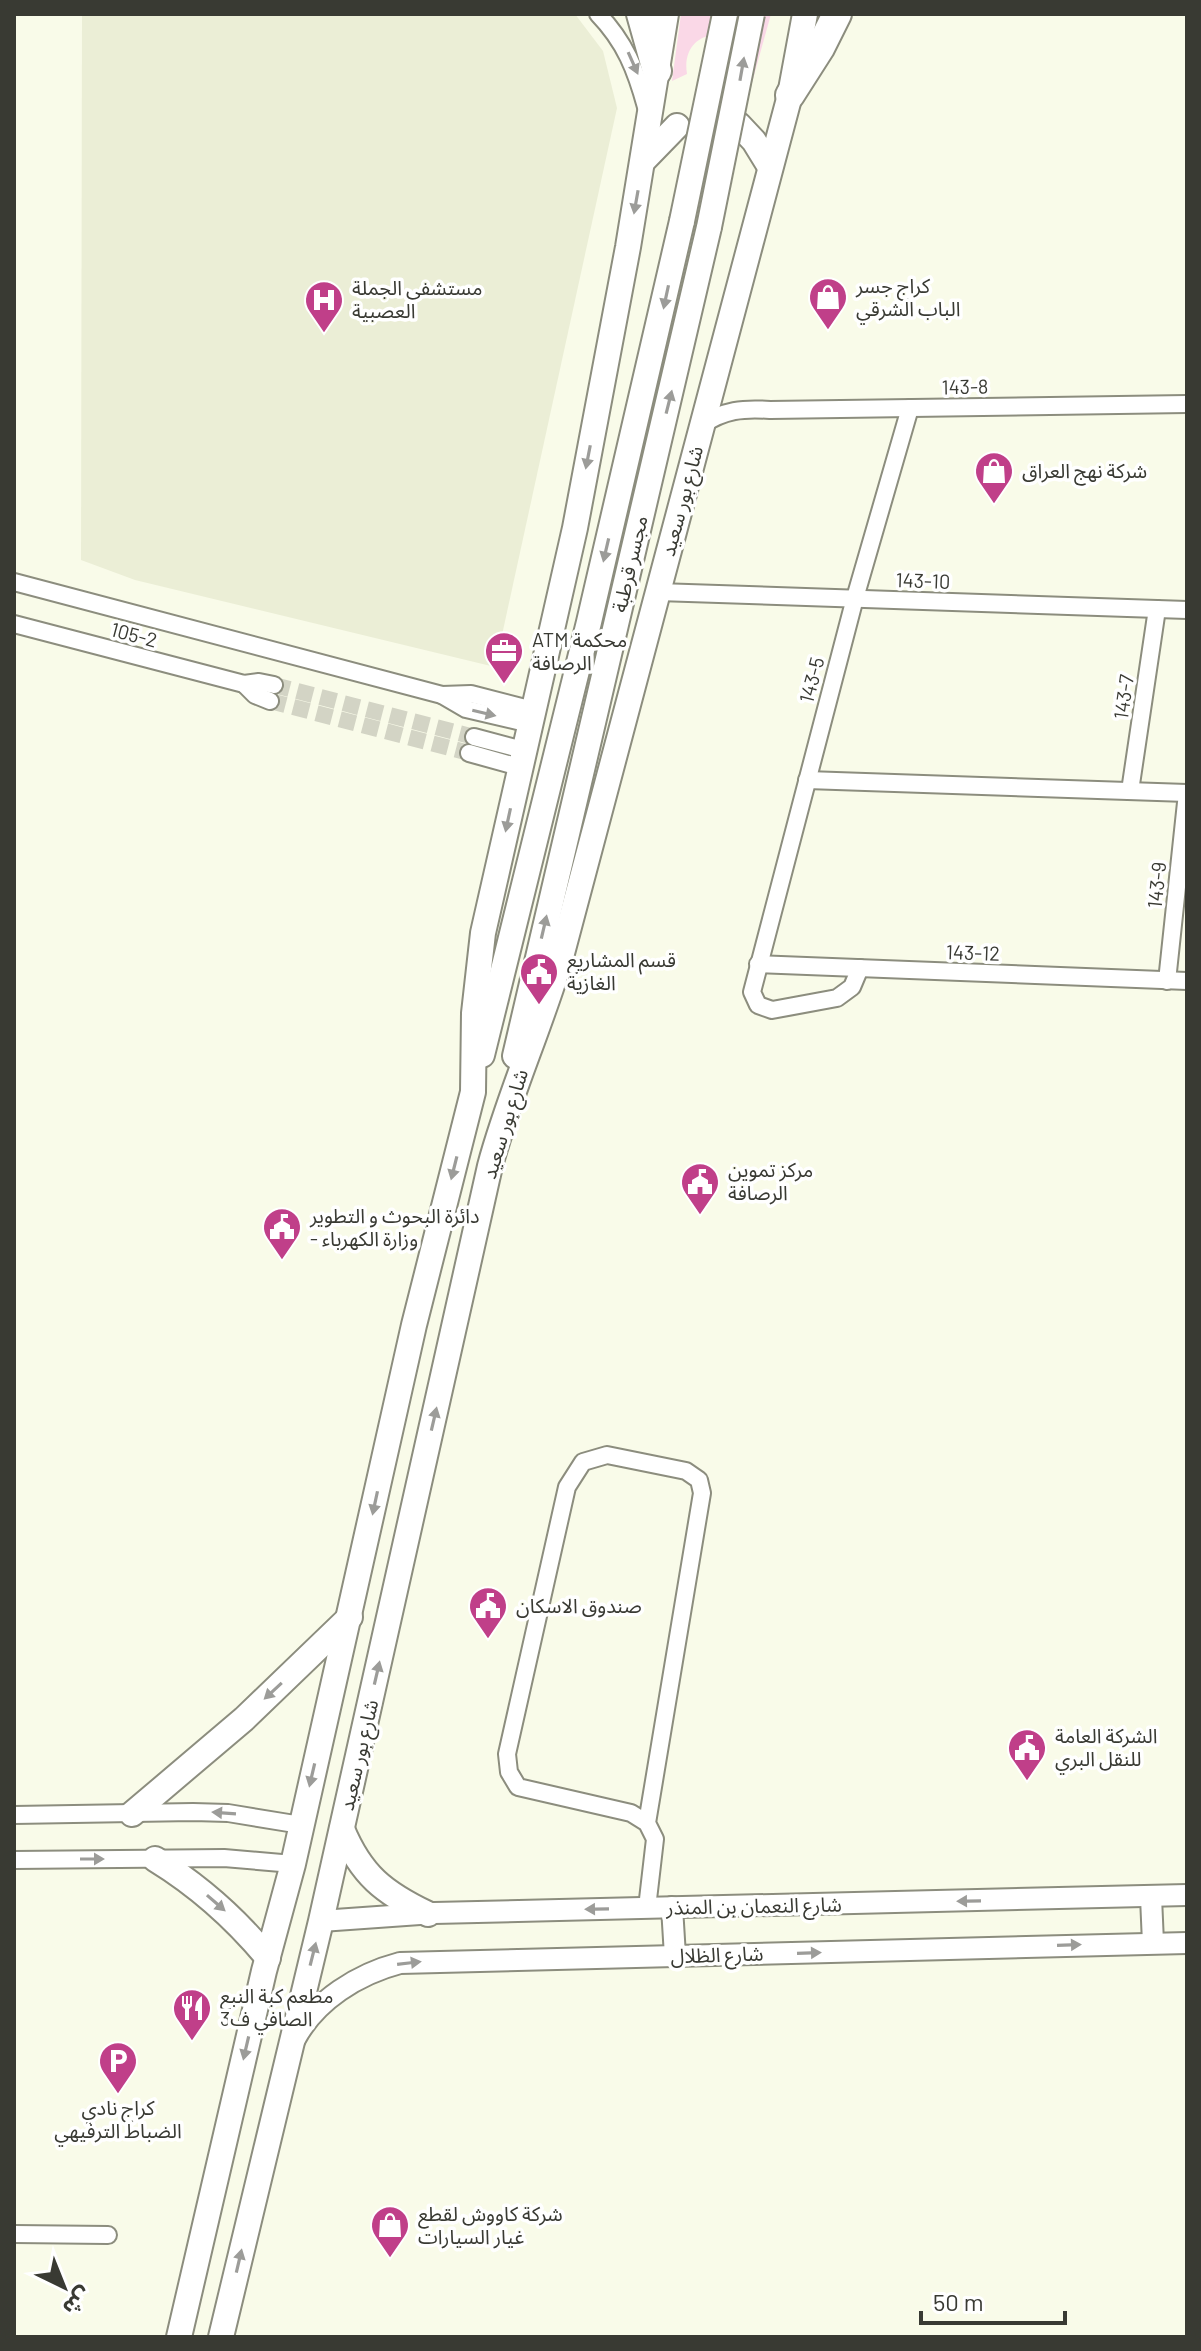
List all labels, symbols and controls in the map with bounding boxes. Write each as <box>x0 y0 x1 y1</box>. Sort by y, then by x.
one-way arrow <box>626 52 639 75</box>
one-way arrow <box>737 56 749 81</box>
one-way arrow <box>629 189 642 214</box>
place label: كراج جسر الباب الشرقي <box>855 273 960 325</box>
place label: مستشفى الجملة العصبية <box>352 275 483 322</box>
shop icon: كراج جسر الباب الشرقي <box>807 276 849 331</box>
hospital icon: مستشفى الجملة العصبية <box>303 279 345 334</box>
one-way arrow <box>659 285 672 310</box>
street label: 143-8 <box>941 374 989 398</box>
one-way arrow <box>663 389 676 414</box>
street label: شارع بور سعيد <box>655 443 711 560</box>
one-way arrow <box>582 445 594 470</box>
shop icon: شركة نهج العراق <box>973 450 1015 505</box>
place label: شركة نهج العراق <box>1022 458 1147 486</box>
street label: مجسر قرطبة <box>606 513 653 615</box>
one-way arrow <box>599 538 612 563</box>
street label: 143-10 <box>895 567 951 593</box>
street label: 105-2 <box>108 616 160 652</box>
place label: ATM محكمة الرصافة <box>532 627 627 675</box>
office icon: ATM محكمة الرصافة <box>483 630 525 685</box>
street label: 143-5 <box>793 654 829 705</box>
street label: 143-7 <box>1108 672 1138 721</box>
one-way arrow <box>472 708 497 720</box>
one-way arrow <box>501 808 514 833</box>
street label: 143-9 <box>1142 860 1170 909</box>
one-way arrow <box>538 915 551 940</box>
street label: 143-12 <box>946 939 1000 965</box>
place label: قسم المشاريع الغازية <box>567 947 676 995</box>
public building icon: قسم المشاريع الغازية <box>518 951 560 1006</box>
street label: شارع بور سعيد <box>476 1066 536 1183</box>
one-way arrow <box>447 1155 460 1180</box>
place label: مركز تموين الرصافة <box>728 1157 813 1205</box>
public building icon: مركز تموين الرصافة <box>679 1161 721 1216</box>
place label: دائرة البحوث و التطوير - وزارة الكهرباء <box>309 1203 480 1251</box>
public building icon: دائرة البحوث و التطوير - وزارة الكهرباء <box>261 1206 303 1261</box>
one-way arrow <box>428 1407 441 1432</box>
one-way arrow <box>368 1490 381 1515</box>
public building icon: صندوق الاسكان <box>467 1585 509 1640</box>
place label: صندوق الاسكان <box>516 1593 642 1618</box>
one-way arrow <box>371 1660 384 1685</box>
one-way arrow <box>264 1682 283 1700</box>
street label: شارع بور سعيد <box>334 1697 386 1814</box>
place label: الشركة العامة للنقل البري <box>1055 1723 1157 1775</box>
public building icon: الشركة العامة للنقل البري <box>1006 1727 1048 1782</box>
one-way arrow <box>306 1763 318 1788</box>
one-way arrow <box>211 1806 236 1819</box>
one-way arrow <box>80 1853 105 1865</box>
street label: شارع النعمان بن المنذر <box>665 1891 842 1923</box>
one-way arrow <box>207 1893 226 1911</box>
one-way arrow <box>956 1894 981 1907</box>
one-way arrow <box>584 1903 609 1916</box>
one-way arrow <box>1057 1939 1082 1952</box>
street label: شارع الظلال <box>670 1940 764 1972</box>
one-way arrow <box>307 1941 319 1966</box>
one-way arrow <box>797 1946 822 1959</box>
one-way arrow <box>397 1956 422 1969</box>
place label: مطعم كبة النبع الصافي ف3 <box>220 1983 333 2035</box>
restaurant icon: مطعم كبة النبع الصافي ف3 <box>171 1987 213 2042</box>
one-way arrow <box>240 2036 252 2061</box>
parking icon: كراج نادي الضباط الترفيهي <box>97 2040 139 2095</box>
place label: كراج نادي الضباط الترفيهي <box>54 2095 182 2147</box>
place label: شركة كاووش لقطع غيار السيارات <box>418 2201 563 2249</box>
shop icon: شركة كاووش لقطع غيار السيارات <box>369 2204 411 2259</box>
north arrow <box>24 2247 104 2327</box>
one-way arrow <box>233 2248 246 2273</box>
scale bar <box>921 2275 1065 2325</box>
text: ش <box>58 2282 98 2322</box>
text: 50 m <box>933 2287 984 2316</box>

